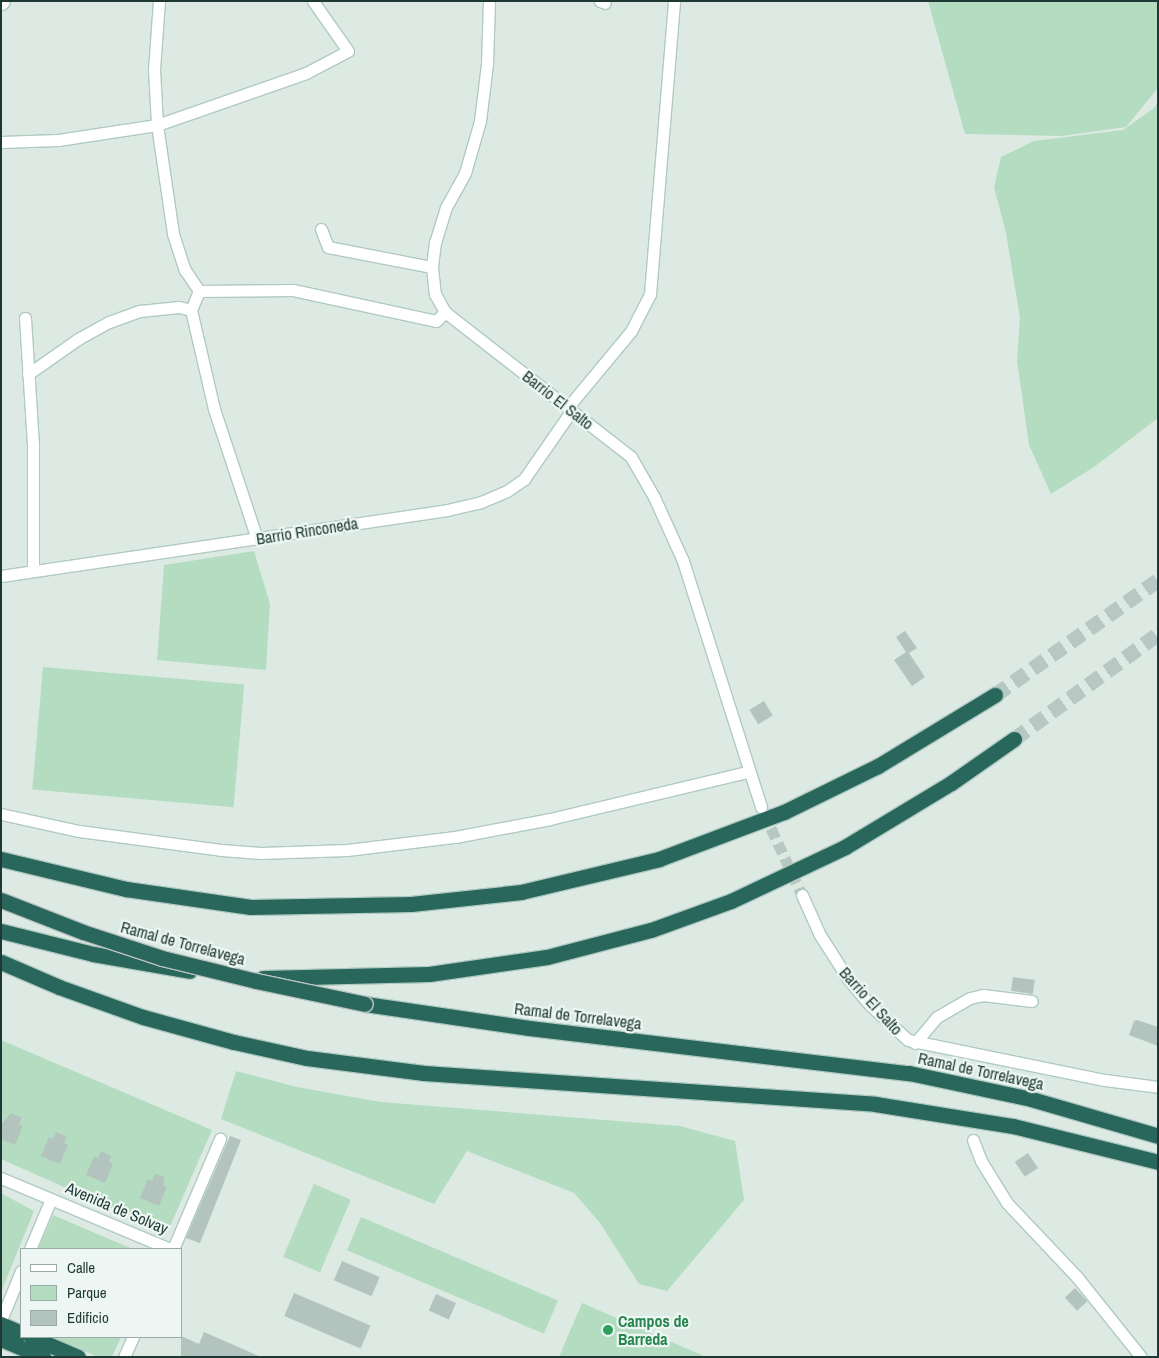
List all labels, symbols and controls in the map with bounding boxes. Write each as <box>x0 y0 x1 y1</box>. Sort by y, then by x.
street label: Barrio El Salto <box>519 366 597 434</box>
street label: Barrio Rinconeda <box>255 513 359 549</box>
street label: Ramal de Torrelavega <box>119 917 247 969</box>
street label: Barrio El Salto <box>836 963 906 1039</box>
street label: Ramal de Torrelavega <box>513 999 643 1033</box>
street label: Ramal de Torrelavega <box>916 1048 1046 1094</box>
street label: Avenida de Solvay <box>63 1178 171 1238</box>
legend <box>20 1248 182 1338</box>
text: Calle <box>67 1257 95 1278</box>
text: Parque <box>67 1282 107 1303</box>
text: Edificio <box>67 1307 109 1328</box>
place label: Campos de Barreda <box>618 1311 689 1349</box>
marker: Campos de Barreda <box>602 1324 614 1336</box>

